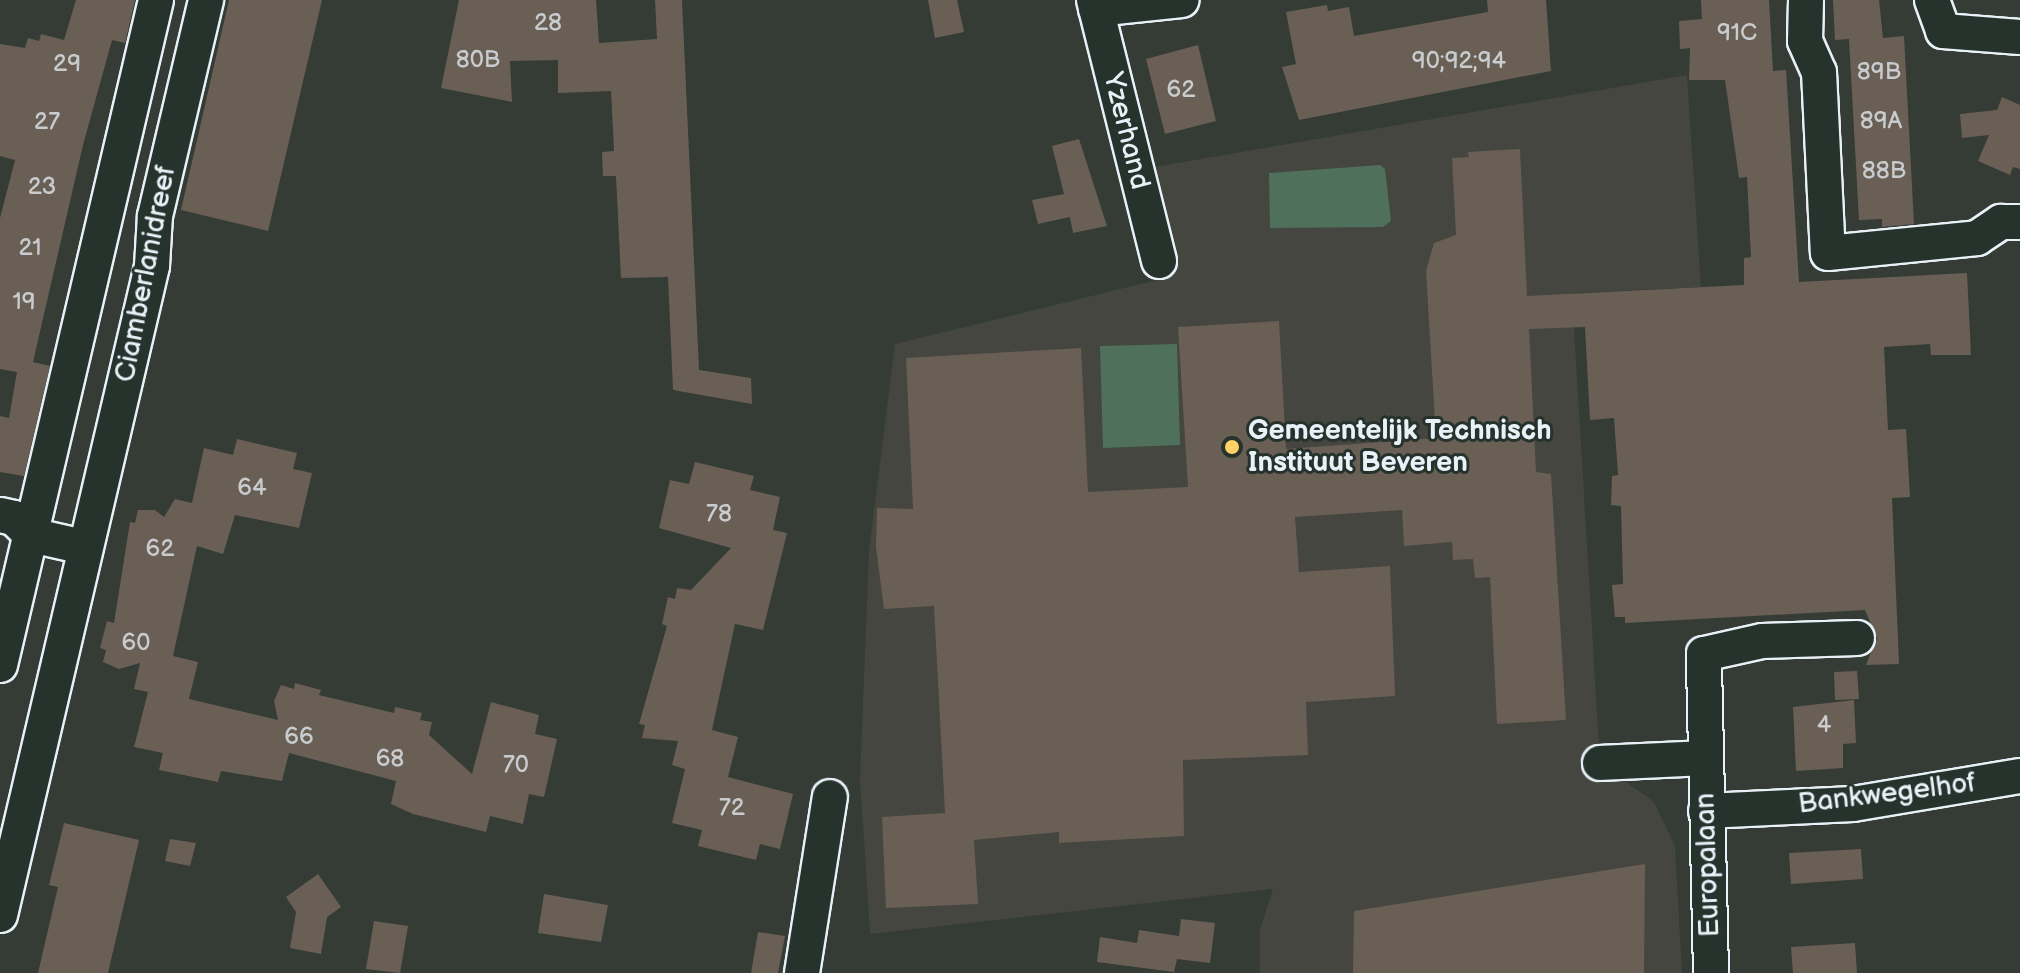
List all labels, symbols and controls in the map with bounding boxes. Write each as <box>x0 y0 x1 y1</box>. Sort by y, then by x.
house number: 28 <box>534 9 562 37</box>
house number: 91C <box>1717 19 1757 47</box>
house number: 80B <box>456 46 500 74</box>
house number: 90;92;94 <box>1412 47 1506 75</box>
house number: 29 <box>53 50 81 78</box>
house number: 89B <box>1857 58 1901 86</box>
street label: Yzerhand <box>1095 69 1157 193</box>
house number: 62 <box>1167 76 1195 104</box>
house number: 89A <box>1860 107 1902 135</box>
house number: 27 <box>34 108 60 136</box>
house number: 88B <box>1862 157 1906 185</box>
street label: Ciamberlanidreef <box>109 163 183 385</box>
house number: 23 <box>28 173 56 201</box>
house number: 21 <box>18 234 42 262</box>
house number: 19 <box>12 288 36 316</box>
place label: Gemeentelijk Technisch Instituut Beveren <box>1248 414 1551 480</box>
marker: Gemeentelijk Technisch Instituut Beveren <box>1223 438 1241 456</box>
house number: 64 <box>237 474 267 502</box>
house number: 78 <box>706 500 732 528</box>
house number: 62 <box>146 535 174 563</box>
house number: 60 <box>122 629 150 657</box>
house number: 4 <box>1817 711 1831 739</box>
house number: 66 <box>284 723 314 751</box>
house number: 68 <box>376 745 404 773</box>
house number: 70 <box>503 751 529 779</box>
street label: Bankwegelhof <box>1796 766 1978 822</box>
street label: Europalaan <box>1689 792 1727 938</box>
house number: 72 <box>719 794 745 822</box>

